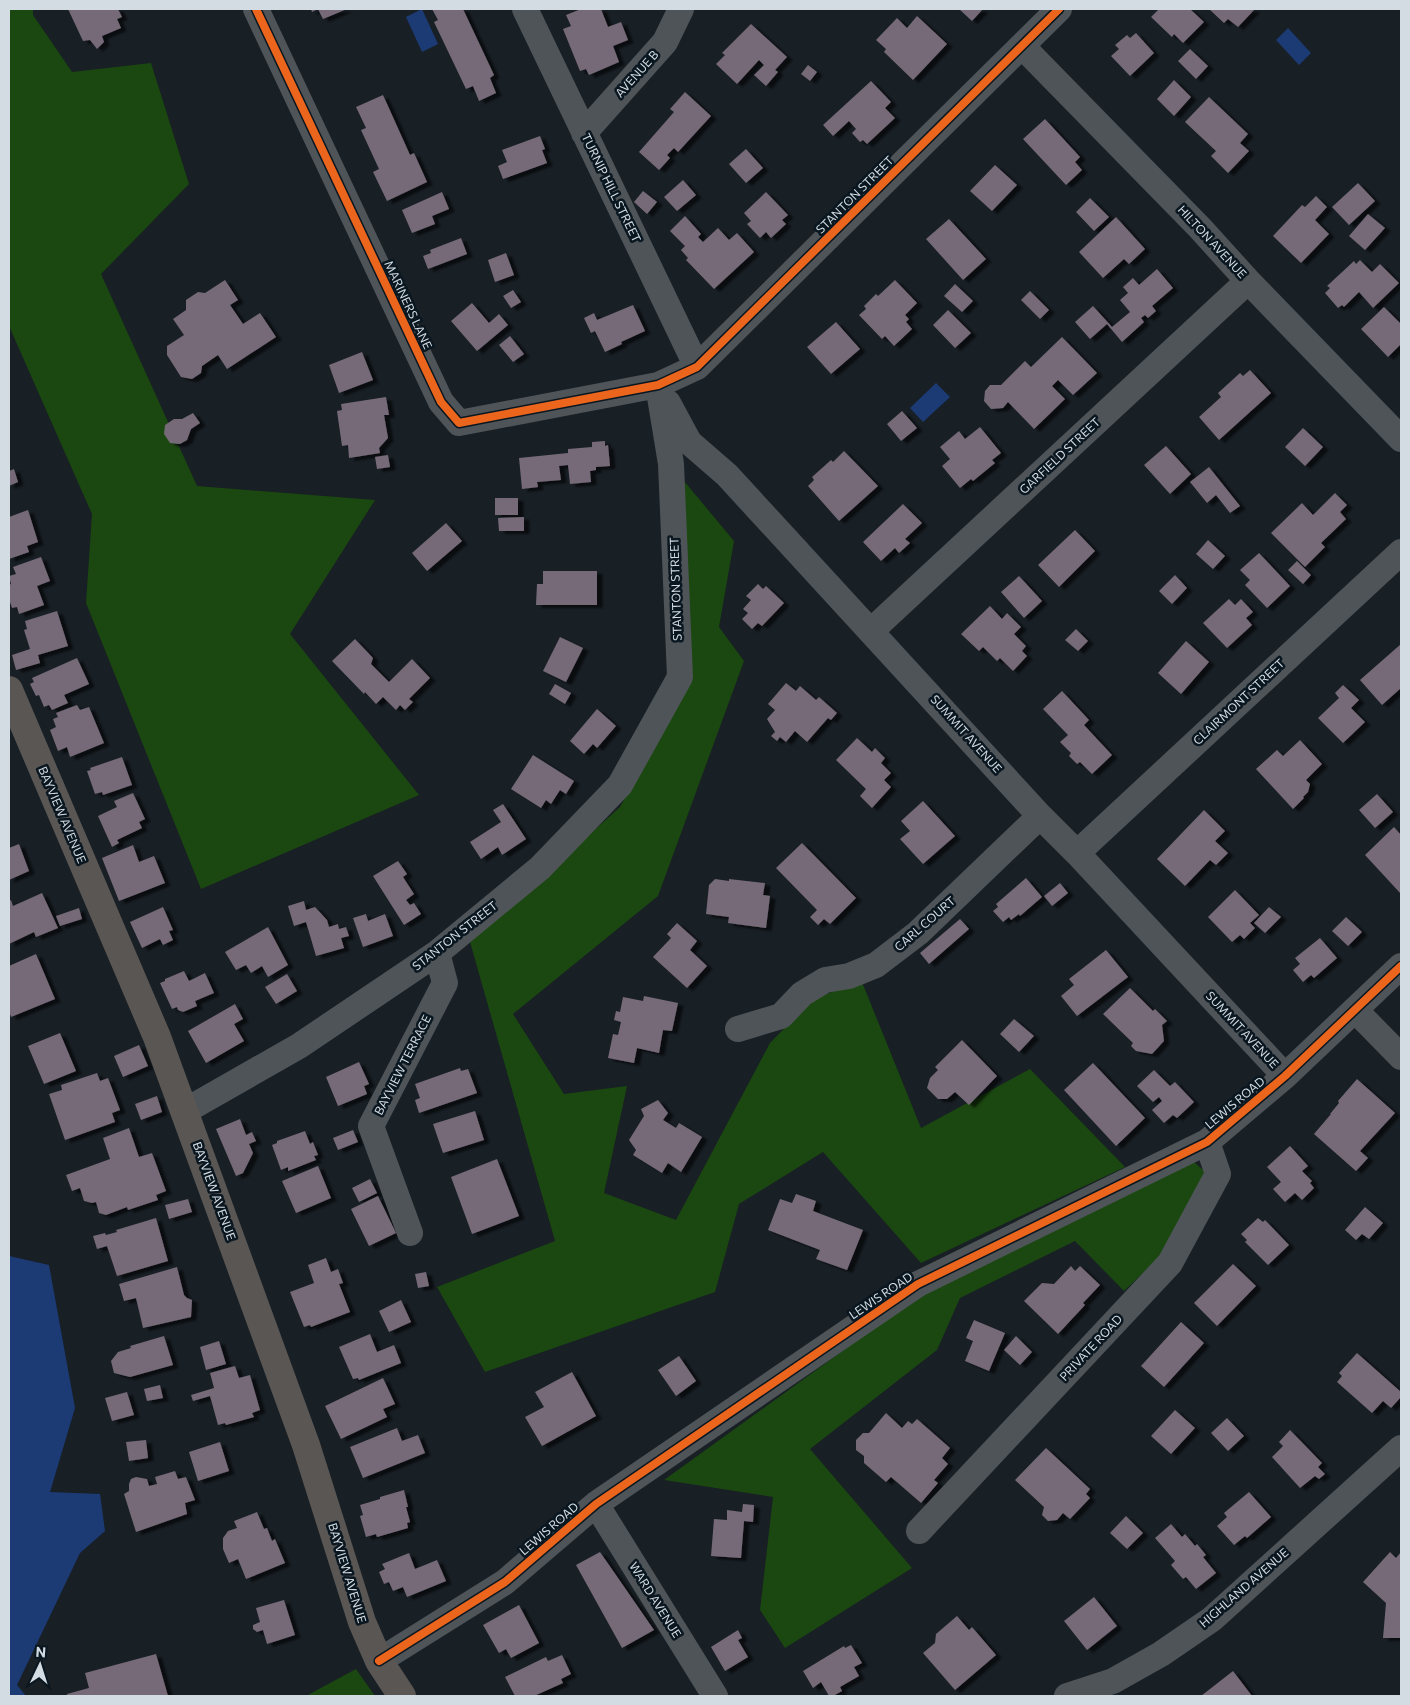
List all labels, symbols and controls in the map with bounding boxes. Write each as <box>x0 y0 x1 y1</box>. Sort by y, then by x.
street label: AVENUE B <box>612 47 661 99</box>
street label: TURNIP HILL STREET <box>579 131 645 245</box>
street label: STANTON STREET <box>813 152 896 236</box>
street label: HILTON AVENUE <box>1175 202 1250 281</box>
street label: MARINERS LANE <box>382 258 436 351</box>
street label: GARFIELD STREET <box>1016 414 1103 496</box>
street label: STANTON STREET <box>666 537 684 641</box>
street label: CLAIRMONT STREET <box>1190 655 1287 747</box>
street label: SUMMIT AVENUE <box>928 692 1005 775</box>
street label: BAYVIEW AVENUE <box>36 764 90 865</box>
street label: CARL COURT <box>891 893 958 953</box>
street label: STANTON STREET <box>409 898 500 973</box>
street label: SUMMIT AVENUE <box>1204 988 1282 1071</box>
street label: BAYVIEW TERRACE <box>371 1012 433 1117</box>
street label: LEWIS ROAD <box>1202 1073 1267 1131</box>
street label: BAYVIEW AVENUE <box>191 1140 239 1242</box>
street label: LEWIS ROAD <box>846 1269 915 1321</box>
street label: PRIVATE ROAD <box>1056 1311 1124 1383</box>
street label: LEWIS ROAD <box>516 1499 581 1558</box>
street label: BAYVIEW AVENUE <box>326 1521 370 1624</box>
street label: HIGHLAND AVENUE <box>1196 1545 1291 1630</box>
street label: WARD AVENUE <box>627 1559 685 1640</box>
north arrow <box>15 1640 65 1690</box>
text: N <box>35 1643 47 1660</box>

